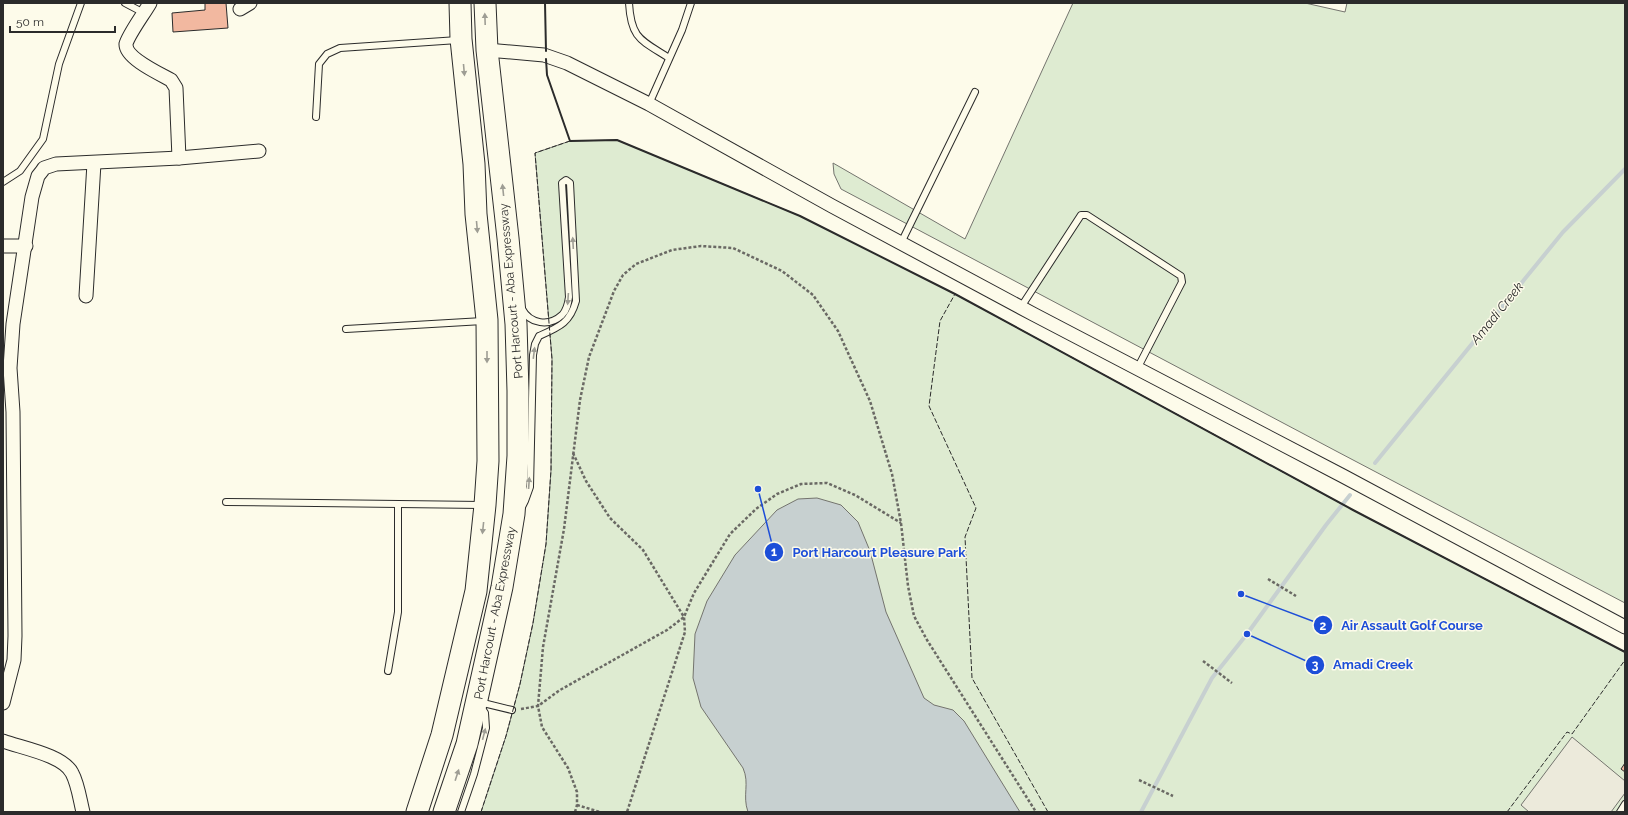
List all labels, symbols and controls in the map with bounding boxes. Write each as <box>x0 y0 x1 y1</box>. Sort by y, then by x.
scale bar <box>10 8 115 34</box>
one-way arrow <box>482 13 489 25</box>
text: 50 m <box>16 15 44 29</box>
one-way arrow <box>461 64 467 76</box>
one-way arrow <box>499 184 506 196</box>
street label: Port Harcourt - Aba Expressway <box>496 202 526 379</box>
one-way arrow <box>473 221 480 233</box>
one-way arrow <box>569 237 576 249</box>
water label: Amadi Creek <box>1467 279 1526 348</box>
one-way arrow <box>564 293 571 305</box>
one-way arrow <box>531 347 537 359</box>
one-way arrow <box>484 351 490 364</box>
one-way arrow <box>526 477 533 489</box>
one-way arrow <box>480 522 486 534</box>
street label: Port Harcourt - Aba Expressway <box>471 525 519 701</box>
callout: Port Harcourt Pleasure Park <box>764 540 973 565</box>
text: 1 <box>771 545 777 559</box>
text: Port Harcourt Pleasure Park <box>793 545 966 560</box>
callout: Air Assault Golf Course <box>1313 613 1492 638</box>
text: Air Assault Golf Course <box>1341 618 1483 633</box>
text: 2 <box>1320 619 1327 633</box>
callout: Amadi Creek <box>1305 652 1421 677</box>
text: Amadi Creek <box>1333 657 1414 672</box>
text: 3 <box>1312 658 1319 672</box>
one-way arrow <box>482 728 488 741</box>
one-way arrow <box>454 769 460 781</box>

